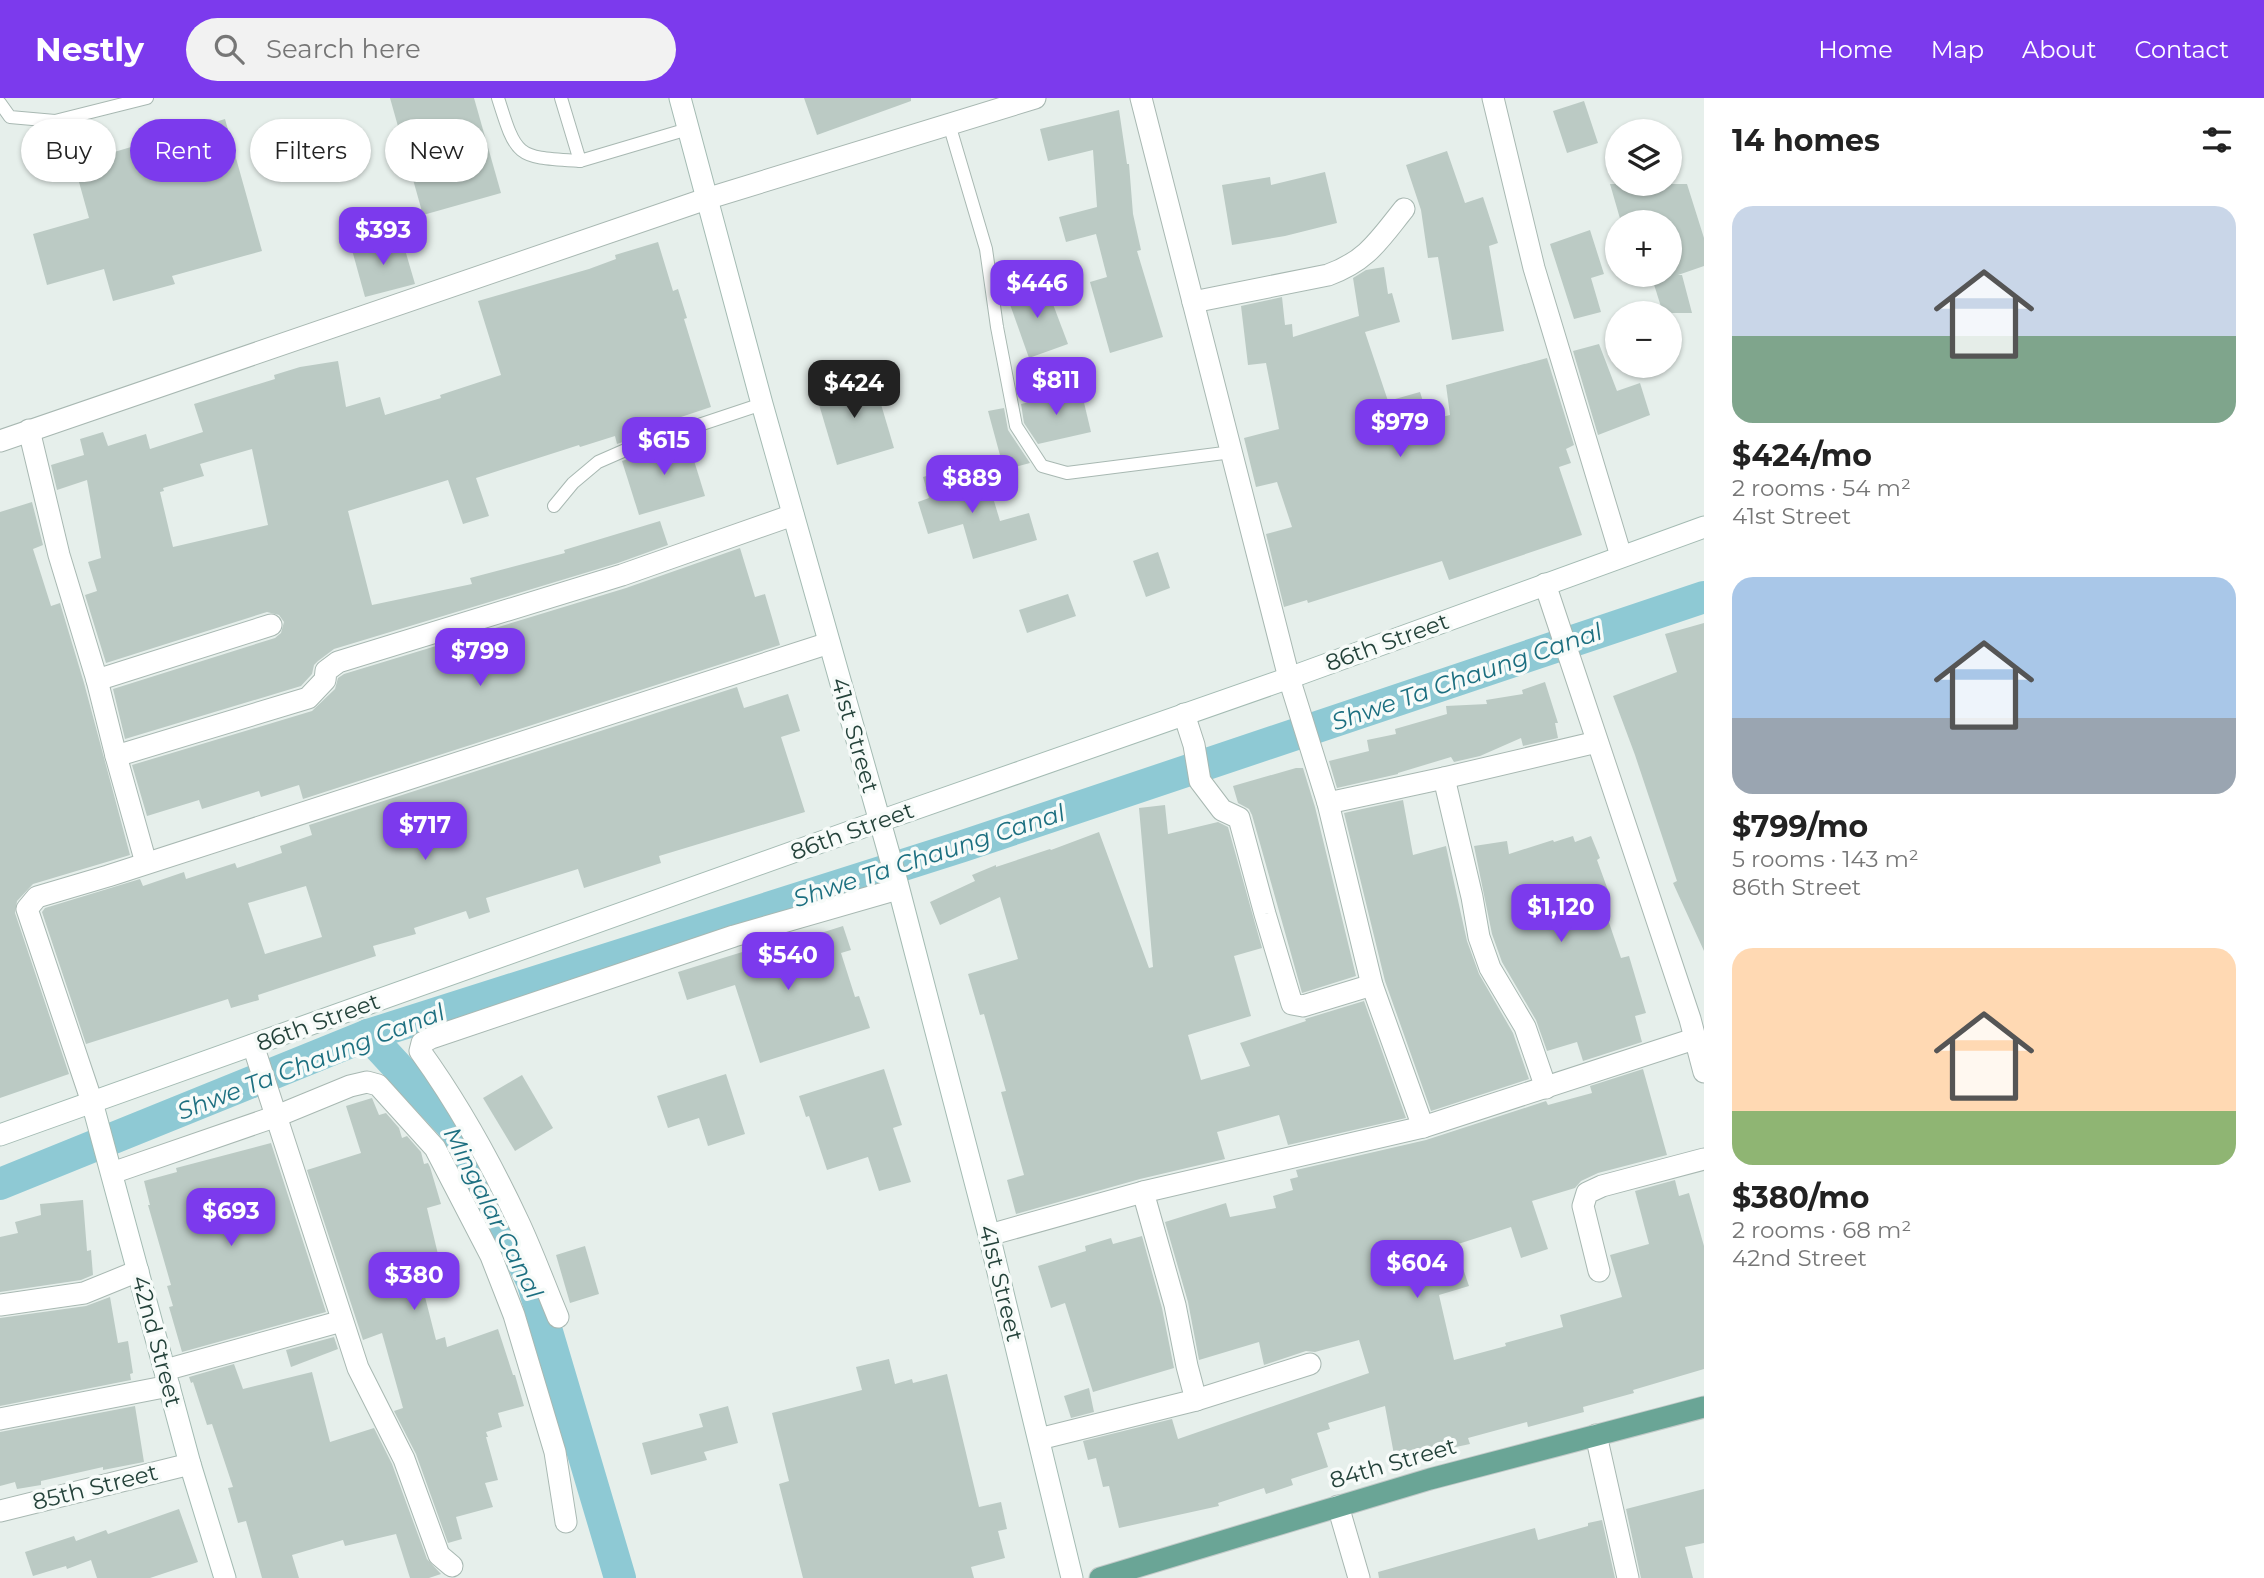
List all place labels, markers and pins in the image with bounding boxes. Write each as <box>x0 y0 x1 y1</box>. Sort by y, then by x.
pin: $393 <box>342 208 424 267</box>
pin: $446 <box>996 260 1078 320</box>
pin: $811 <box>1015 358 1097 417</box>
pin: $424 <box>813 360 895 420</box>
pin: $979 <box>1359 400 1441 459</box>
pin: $615 <box>623 418 705 477</box>
pin: $889 <box>931 456 1013 515</box>
pin: $799 <box>439 628 521 688</box>
pin: $717 <box>384 802 466 862</box>
pin: $1,120 <box>1504 884 1618 944</box>
pin: $540 <box>747 932 829 992</box>
pin: $693 <box>190 1188 272 1248</box>
pin: $604 <box>1376 1240 1458 1300</box>
pin: $380 <box>373 1252 455 1312</box>

